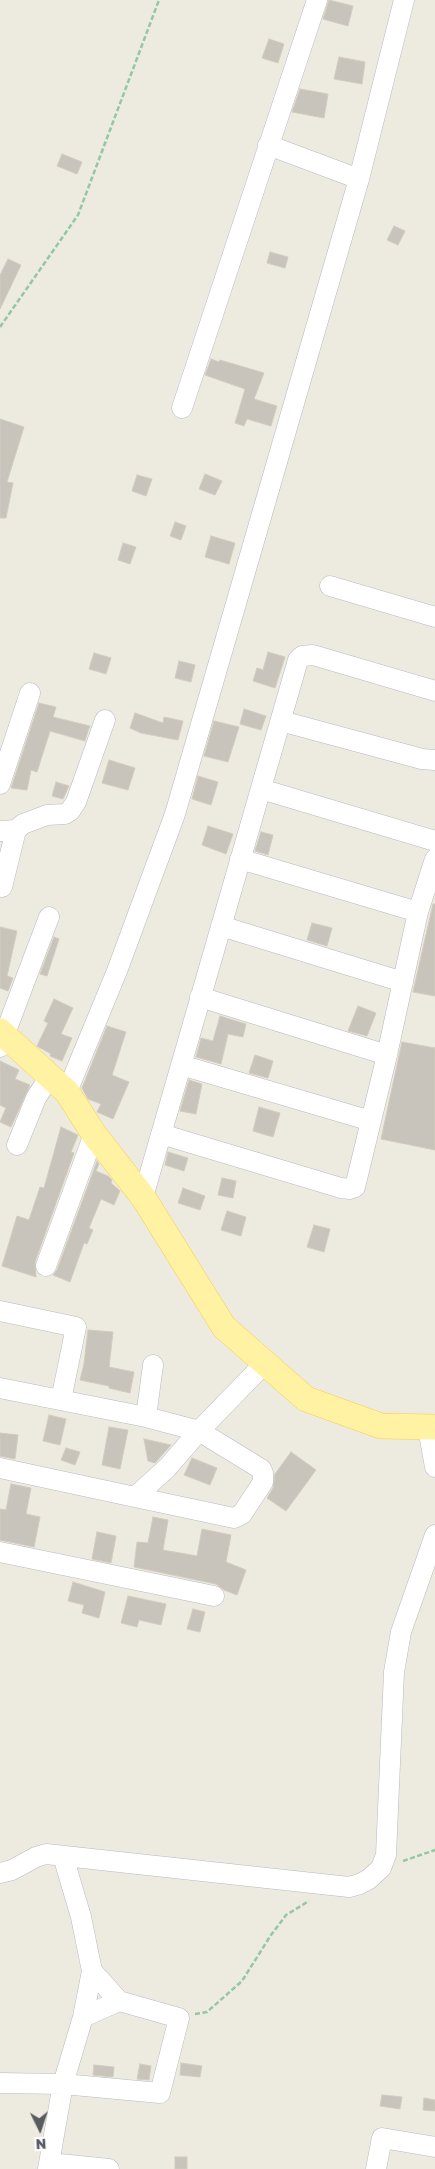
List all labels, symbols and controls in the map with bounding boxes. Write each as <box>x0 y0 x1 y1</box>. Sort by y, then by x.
north arrow <box>15 2104 65 2154</box>
text: N <box>35 2136 47 2153</box>

